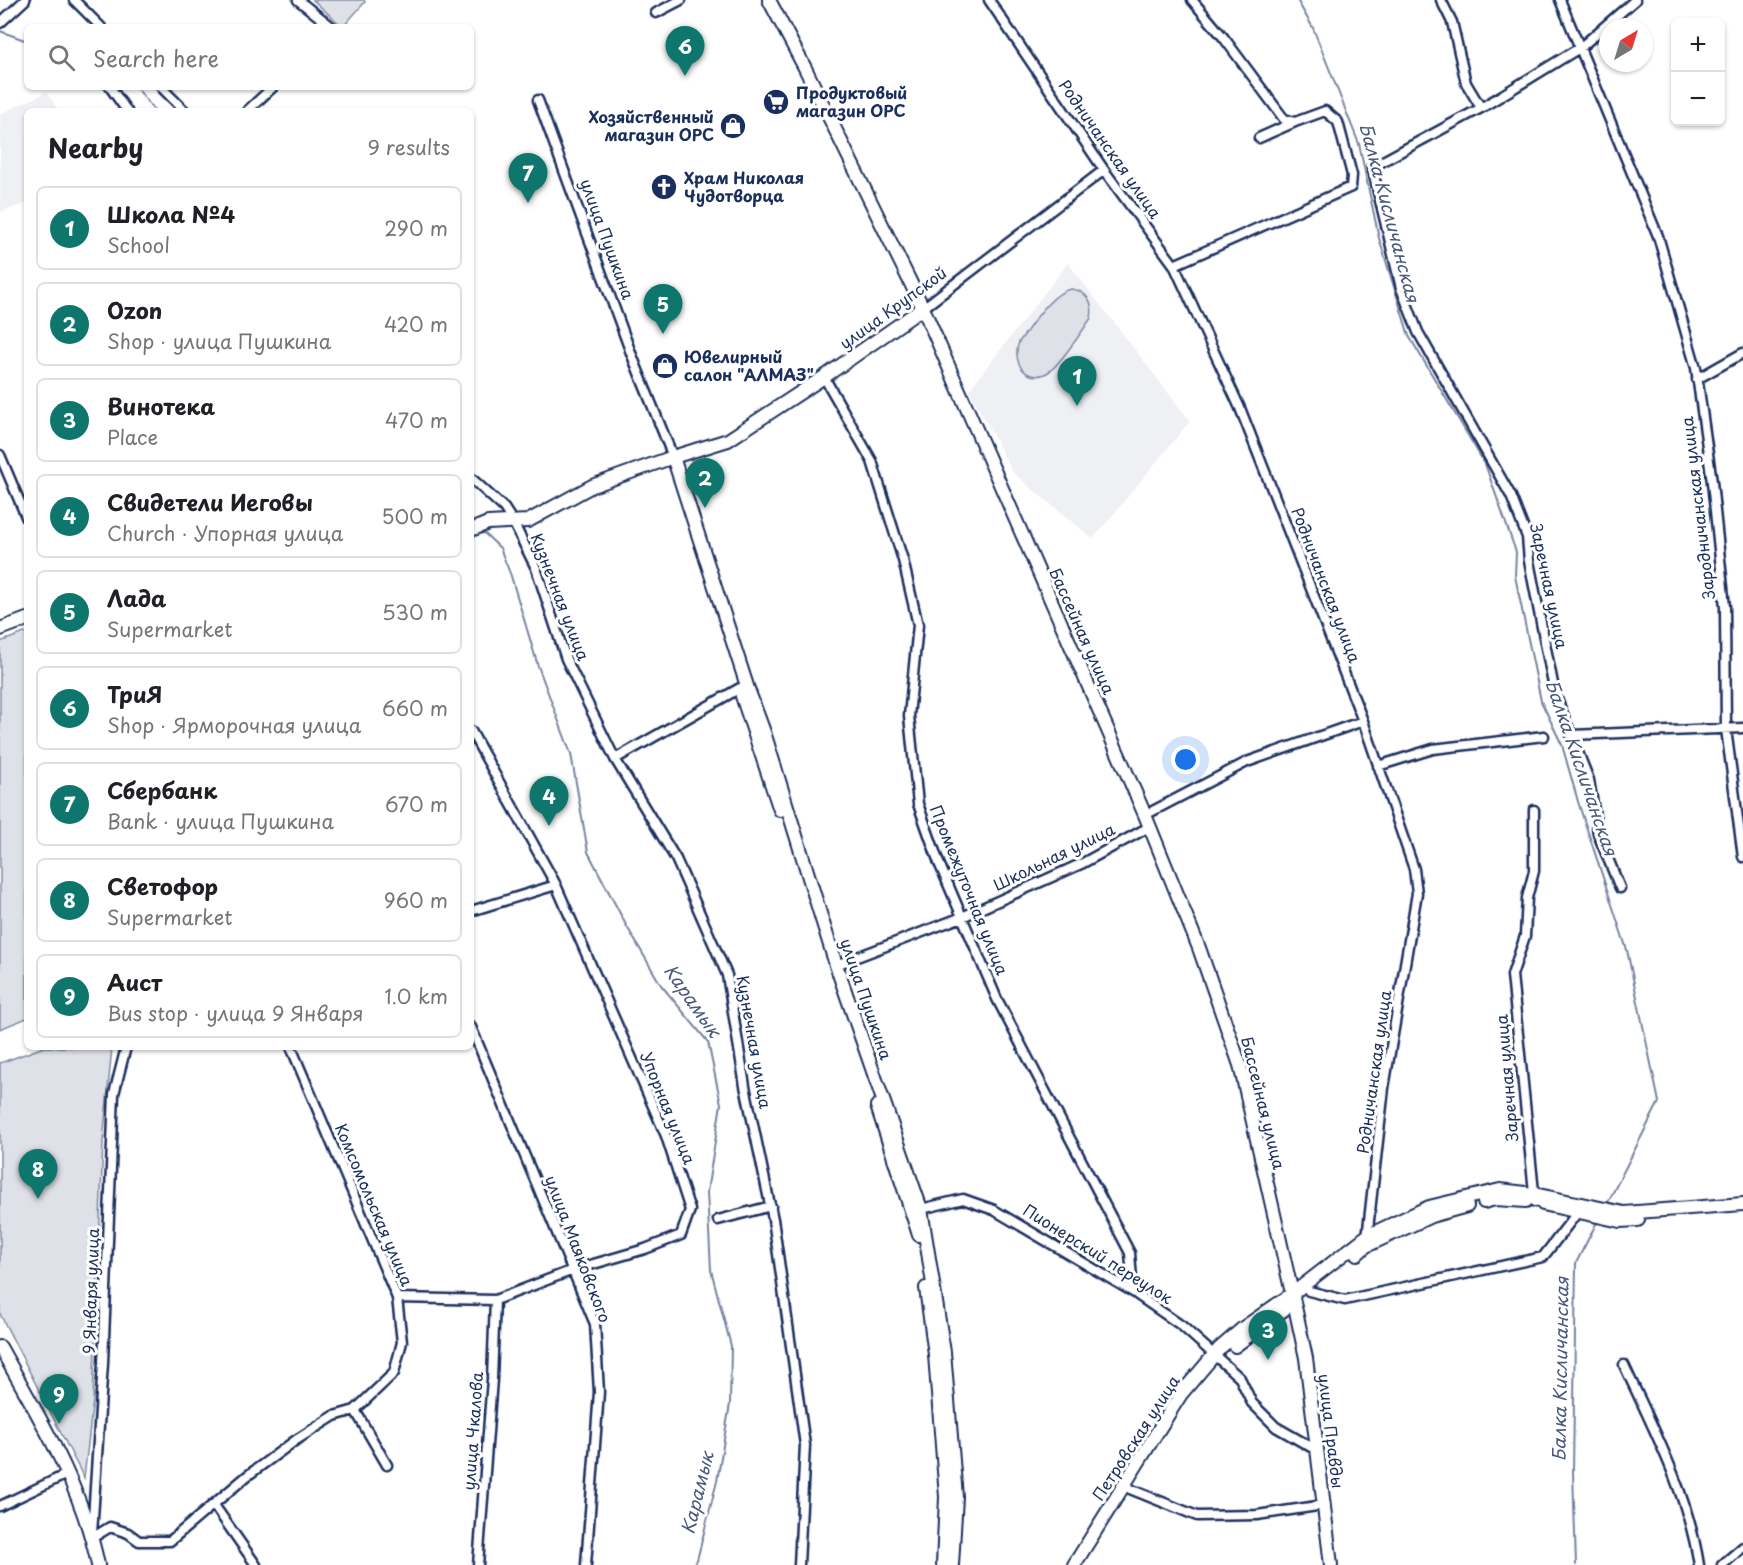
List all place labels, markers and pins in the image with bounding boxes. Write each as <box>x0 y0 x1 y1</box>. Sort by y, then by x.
pin: 6 <box>666 26 704 76</box>
place label: Продуктовый магазин ОРС <box>796 80 907 122</box>
supermarket icon: Продуктовый магазин ОРС <box>761 87 791 117</box>
place label: Хозяйственный магазин ОРС <box>589 104 714 146</box>
shop icon: Хозяйственный магазин ОРС <box>718 111 748 141</box>
pin: 7 <box>508 154 548 203</box>
place label: Храм Николая Чудотворца <box>684 165 804 207</box>
church icon: Храм Николая Чудотворца <box>649 172 679 202</box>
pin: 5 <box>644 284 682 334</box>
place label: Ювелирный салон "АЛМАЗ" <box>684 344 814 386</box>
shop icon: Ювелирный салон "АЛМАЗ" <box>650 351 680 381</box>
pin: 1 <box>1058 356 1096 406</box>
pin: 2 <box>686 458 724 508</box>
pin: 4 <box>530 776 568 826</box>
pin: 8 <box>18 1150 57 1199</box>
pin: 3 <box>1248 1310 1288 1360</box>
pin: 9 <box>40 1374 78 1424</box>

